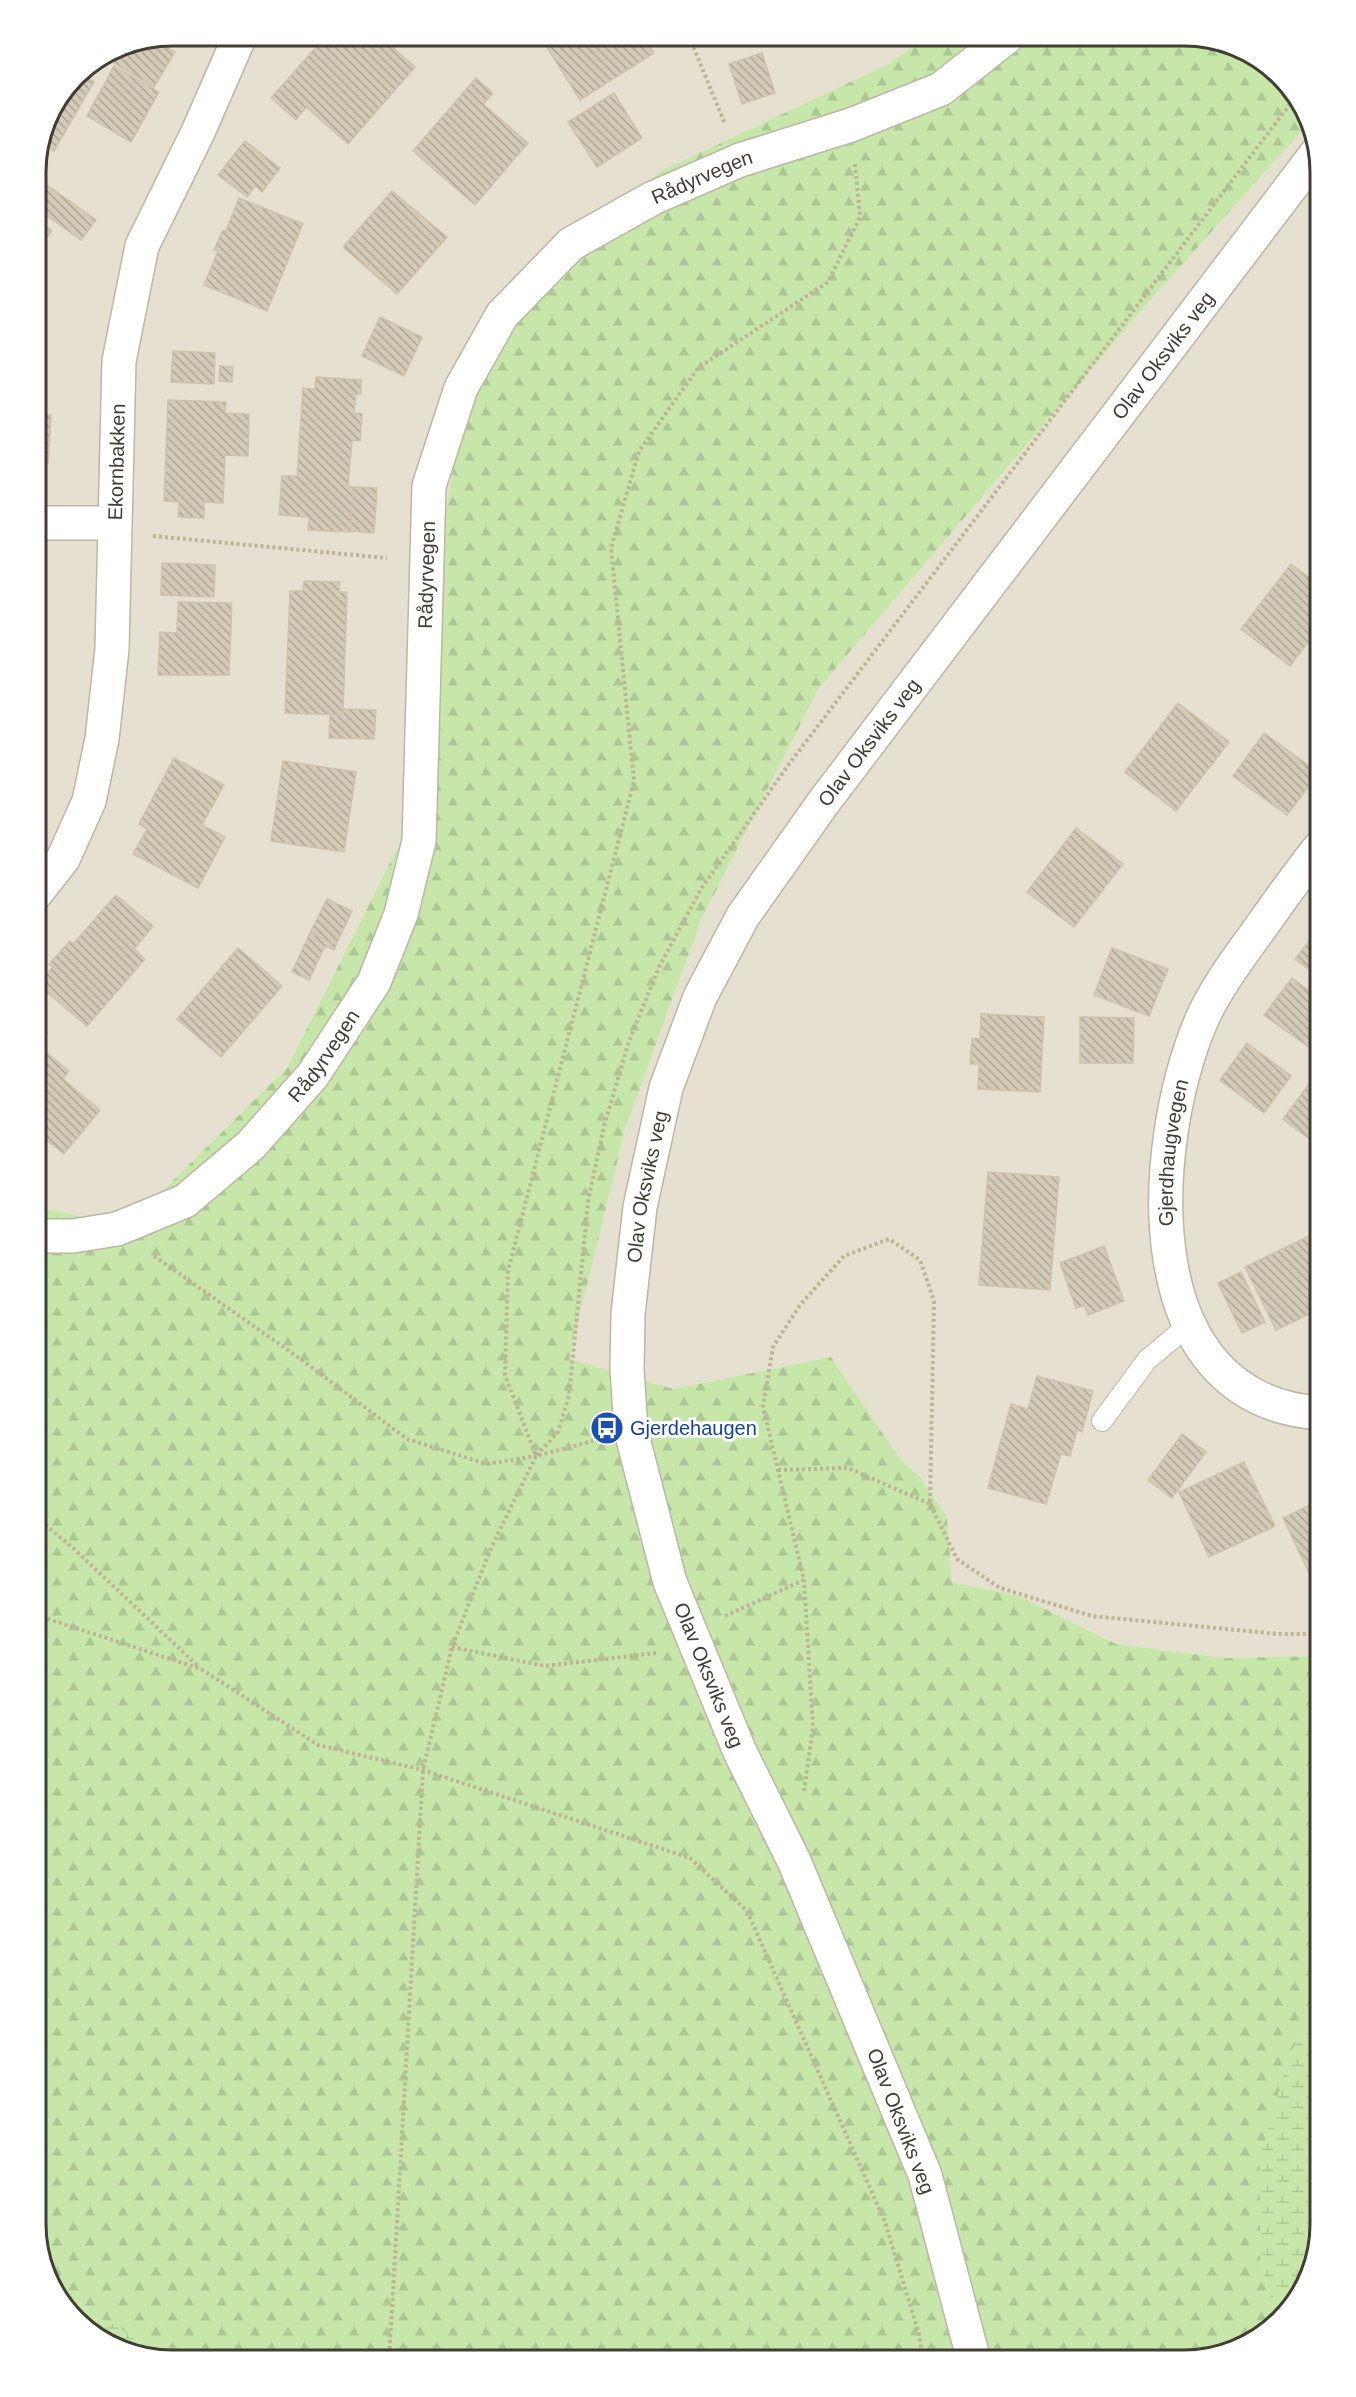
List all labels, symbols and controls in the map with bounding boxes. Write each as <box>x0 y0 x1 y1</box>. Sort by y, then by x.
street label: Rådyrvegen <box>648 146 755 208</box>
street label: Olav Oksviks veg <box>1107 287 1218 424</box>
street label: Ekornbakken <box>104 403 129 521</box>
street label: Rådyrvegen <box>414 521 439 629</box>
street label: Olav Oksviks veg <box>814 674 925 811</box>
street label: Rådyrvegen <box>283 1006 364 1106</box>
street label: Gjerdhaugvegen <box>1155 1077 1192 1227</box>
street label: Olav Oksviks veg <box>623 1108 672 1264</box>
bus stop icon: Gjerdehaugen <box>589 1410 625 1446</box>
place label: Gjerdehaugen <box>630 1417 757 1439</box>
street label: Olav Oksviks veg <box>670 1599 748 1751</box>
street label: Olav Oksviks veg <box>863 2045 939 2197</box>

